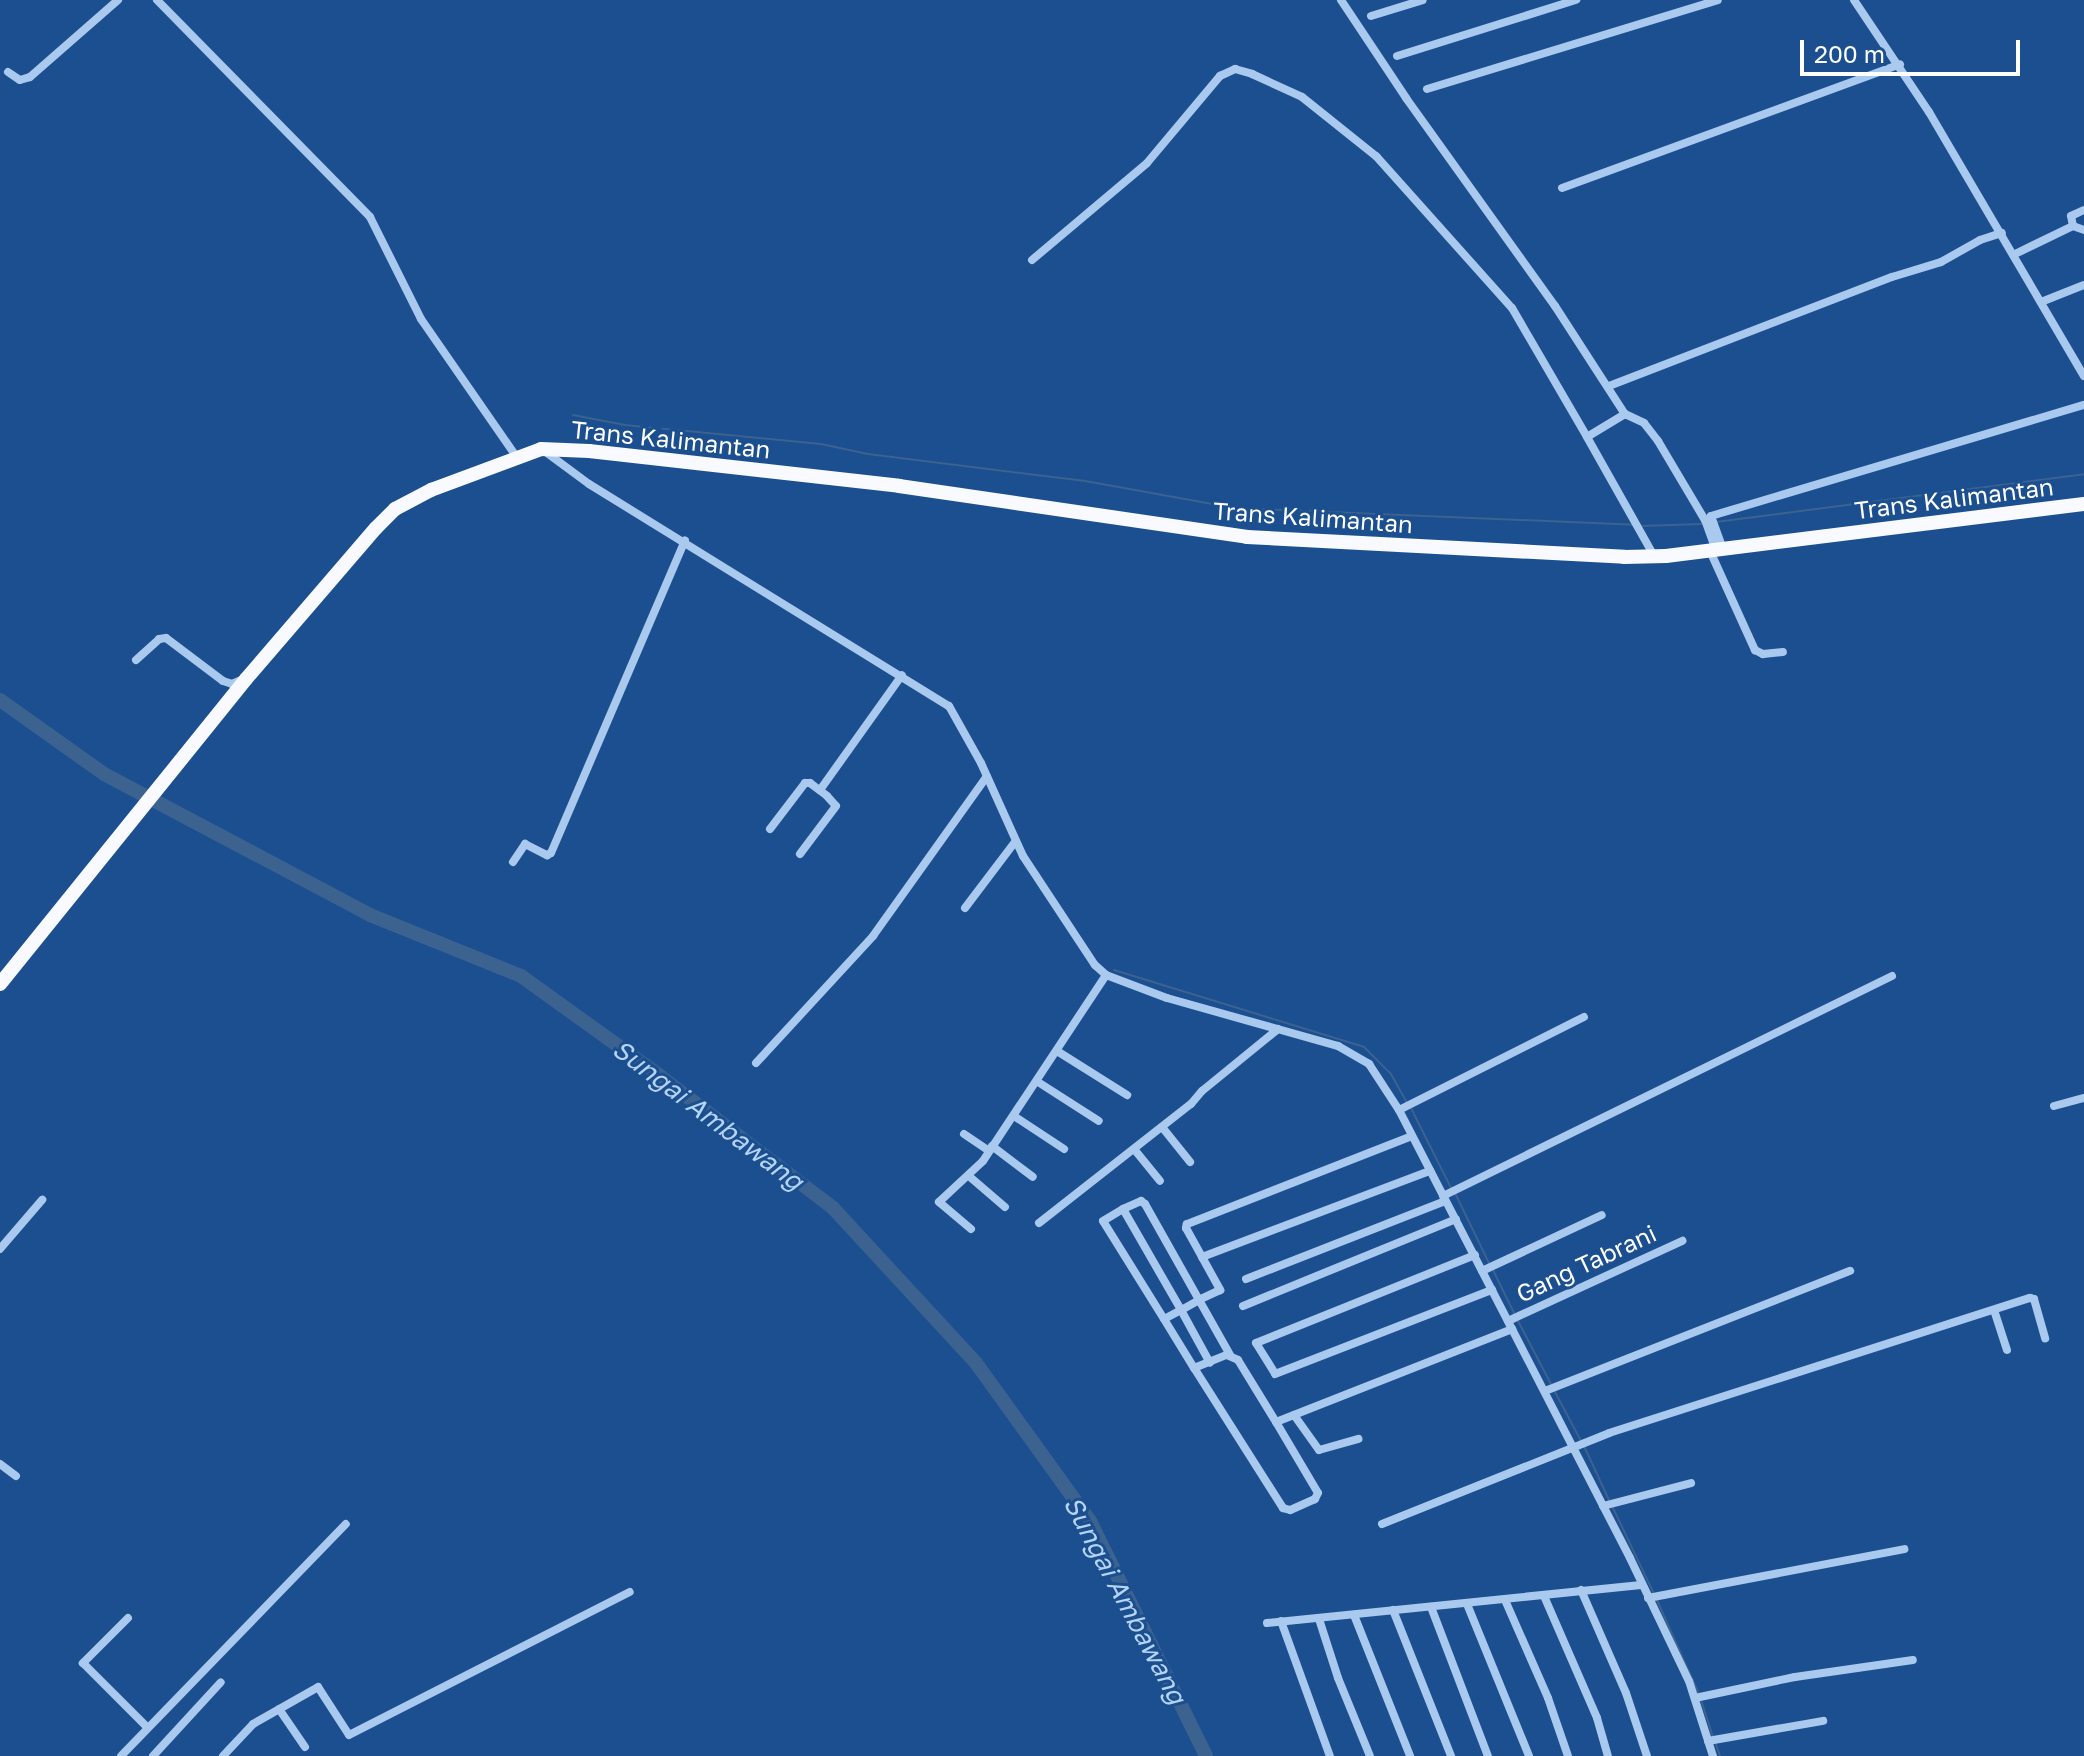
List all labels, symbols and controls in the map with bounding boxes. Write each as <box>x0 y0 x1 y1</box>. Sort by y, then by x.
scale bar <box>1804 24 2024 74</box>
text: 200 m <box>1814 39 1885 68</box>
street label: Trans Kalimantan <box>570 414 772 464</box>
street label: Trans Kalimantan <box>1853 472 2055 524</box>
street label: Trans Kalimantan <box>1212 496 1414 538</box>
water label: Sungai Ambawang <box>607 1033 809 1197</box>
street label: Gang Tabrani <box>1512 1218 1660 1308</box>
water label: Sungai Ambawang <box>1057 1491 1193 1709</box>

